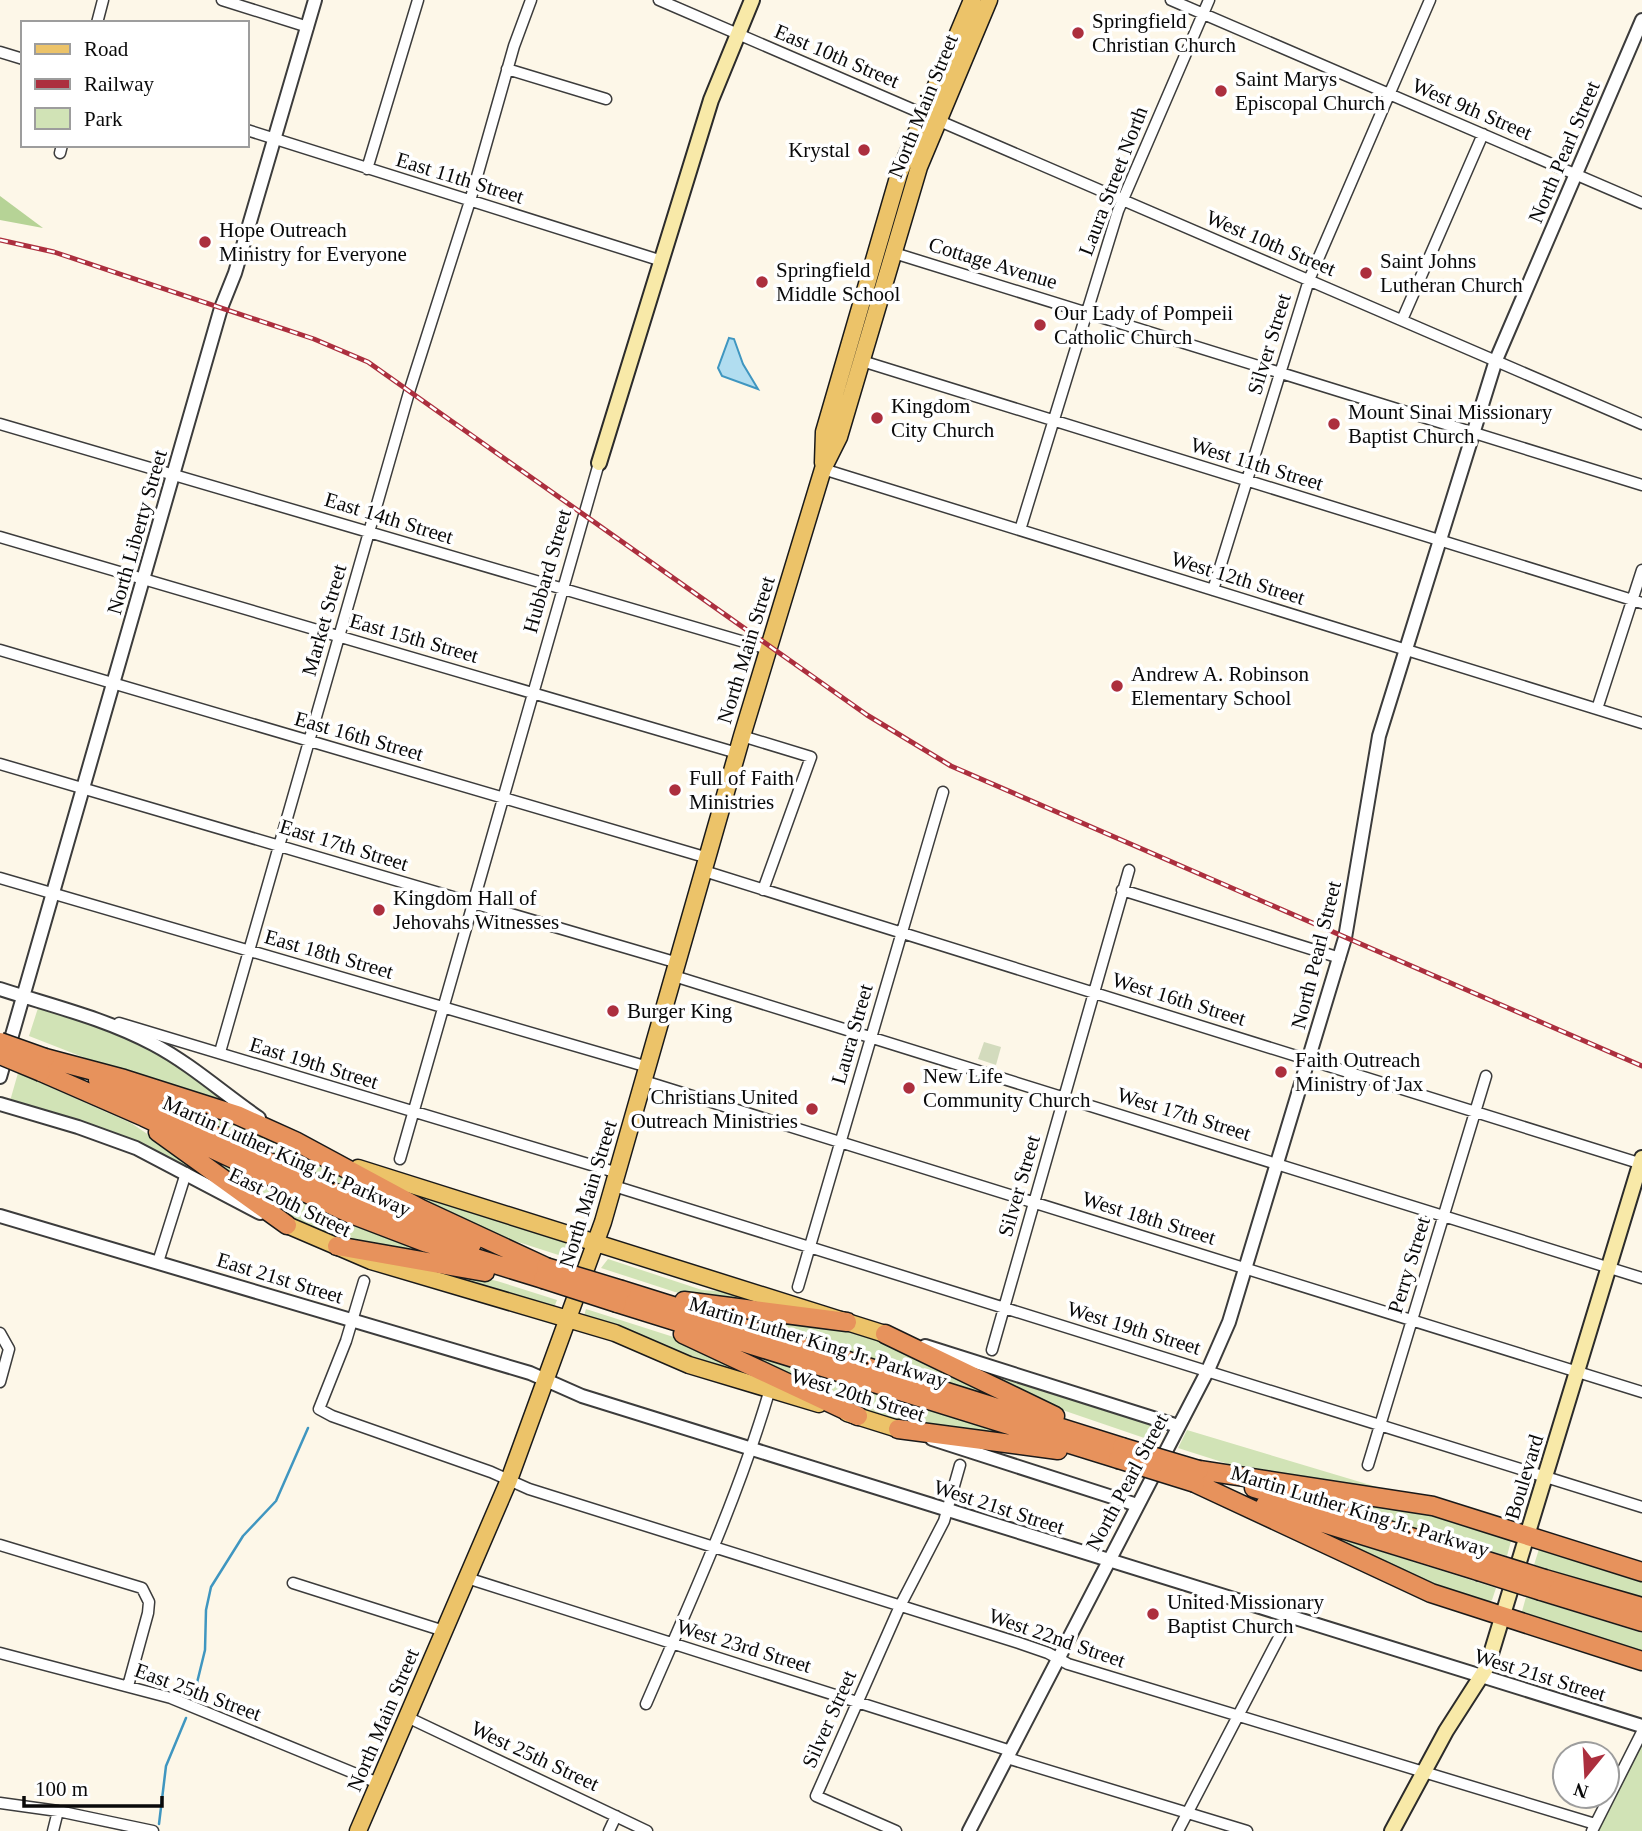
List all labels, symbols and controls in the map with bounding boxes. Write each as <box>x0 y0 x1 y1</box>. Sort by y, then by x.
place label: Springfield Christian Church <box>1092 9 1237 57</box>
street label: East 10th Street <box>771 19 903 93</box>
legend <box>21 21 248 147</box>
marker: Springfield Christian Church <box>1070 25 1086 41</box>
street label: North Main Street <box>883 31 963 181</box>
text: Road <box>84 37 129 61</box>
place label: Saint Marys Episcopal Church <box>1235 67 1385 115</box>
text: Railway <box>84 72 154 96</box>
street label: West 9th Street <box>1408 73 1536 145</box>
street label: North Pearl Street <box>1523 77 1605 226</box>
marker: Saint Marys Episcopal Church <box>1213 83 1229 99</box>
street label: Laura Street North <box>1074 103 1153 259</box>
text: Park <box>84 107 123 131</box>
place label: Krystal <box>788 138 850 162</box>
marker: Krystal <box>856 142 872 158</box>
street label: East 11th Street <box>393 147 527 209</box>
street label: West 10th Street <box>1203 205 1339 281</box>
place label: Hope Outreach Ministry for Everyone <box>219 218 407 266</box>
street label: Cottage Avenue <box>926 232 1060 294</box>
marker: Hope Outreach Ministry for Everyone <box>197 234 213 250</box>
place label: Saint Johns Lutheran Church <box>1380 249 1523 297</box>
place label: Springfield Middle School <box>776 258 900 306</box>
marker: Saint Johns Lutheran Church <box>1358 265 1374 281</box>
marker: Springfield Middle School <box>754 274 770 290</box>
street label: Silver Street <box>1242 290 1296 397</box>
place label: Our Lady of Pompeii Catholic Church <box>1054 301 1233 349</box>
marker: Our Lady of Pompeii Catholic Church <box>1032 317 1048 333</box>
place label: Kingdom City Church <box>891 394 995 442</box>
place label: Mount Sinai Missionary Baptist Church <box>1348 400 1553 448</box>
marker: Kingdom City Church <box>869 410 885 426</box>
marker: Mount Sinai Missionary Baptist Church <box>1326 416 1342 432</box>
street label: West 11th Street <box>1188 432 1326 496</box>
street label: North Liberty Street <box>102 447 172 617</box>
street label: East 14th Street <box>322 487 456 549</box>
street label: Hubbard Street <box>518 506 576 636</box>
street label: West 12th Street <box>1168 546 1308 610</box>
street label: Market Street <box>297 561 351 679</box>
street label: North Main Street <box>712 573 780 727</box>
street label: East 15th Street <box>347 608 481 668</box>
place label: Andrew A. Robinson Elementary School <box>1131 662 1309 710</box>
marker: Andrew A. Robinson Elementary School <box>1109 678 1125 694</box>
street label: East 16th Street <box>292 706 426 766</box>
place label: Full of Faith Ministries <box>689 766 795 814</box>
marker: Full of Faith Ministries <box>667 782 683 798</box>
street label: East 17th Street <box>277 814 411 876</box>
street label: North Pearl Street <box>1286 878 1346 1031</box>
place label: Kingdom Hall of Jehovahs Witnesses <box>393 886 559 934</box>
marker: Kingdom Hall of Jehovahs Witnesses <box>371 902 387 918</box>
street label: East 18th Street <box>262 924 396 984</box>
street label: West 16th Street <box>1109 967 1249 1031</box>
street label: Laura Street <box>826 981 878 1087</box>
place label: Burger King <box>627 999 733 1023</box>
marker: Burger King <box>605 1003 621 1019</box>
street label: East 19th Street <box>247 1032 381 1094</box>
place label: Faith Outreach Ministry of Jax <box>1295 1048 1424 1096</box>
place label: New Life Community Church <box>923 1064 1091 1112</box>
marker: Faith Outreach Ministry of Jax <box>1273 1064 1289 1080</box>
marker: New Life Community Church <box>901 1080 917 1096</box>
street label: West 17th Street <box>1114 1082 1254 1146</box>
place label: Christians United Outreach Ministries <box>631 1085 798 1133</box>
street label: Martin Luther King Jr. Parkway <box>159 1090 415 1222</box>
marker: Christians United Outreach Ministries <box>804 1101 820 1117</box>
street label: North Main Street <box>554 1117 622 1271</box>
street label: Silver Street <box>993 1132 1045 1239</box>
street label: East 20th Street <box>225 1162 355 1242</box>
street label: West 18th Street <box>1079 1186 1219 1250</box>
street label: Perry Street <box>1383 1214 1435 1316</box>
street label: East 21st Street <box>214 1247 346 1309</box>
street label: Martin Luther King Jr. Parkway <box>686 1291 951 1393</box>
street label: West 19th Street <box>1064 1296 1204 1360</box>
street label: West 20th Street <box>788 1363 928 1427</box>
street label: North Pearl Street <box>1081 1409 1173 1555</box>
street label: Boulevard <box>1500 1431 1548 1522</box>
street label: Martin Luther King Jr. Parkway <box>1228 1460 1493 1562</box>
street label: West 21st Street <box>931 1475 1068 1539</box>
place label: United Missionary Baptist Church <box>1167 1590 1324 1638</box>
street label: West 22nd Street <box>986 1603 1129 1673</box>
marker: United Missionary Baptist Church <box>1145 1606 1161 1622</box>
street label: West 23rd Street <box>674 1614 814 1678</box>
street label: West 21st Street <box>1471 1644 1609 1706</box>
street label: North Main Street <box>342 1645 424 1795</box>
street label: East 25th Street <box>131 1658 265 1726</box>
street label: Silver Street <box>797 1666 861 1772</box>
street label: West 25th Street <box>467 1716 603 1796</box>
north arrow <box>1551 1740 1621 1810</box>
scale bar <box>24 1764 163 1808</box>
text: 100 m <box>35 1777 88 1801</box>
text: N <box>1571 1779 1591 1803</box>

